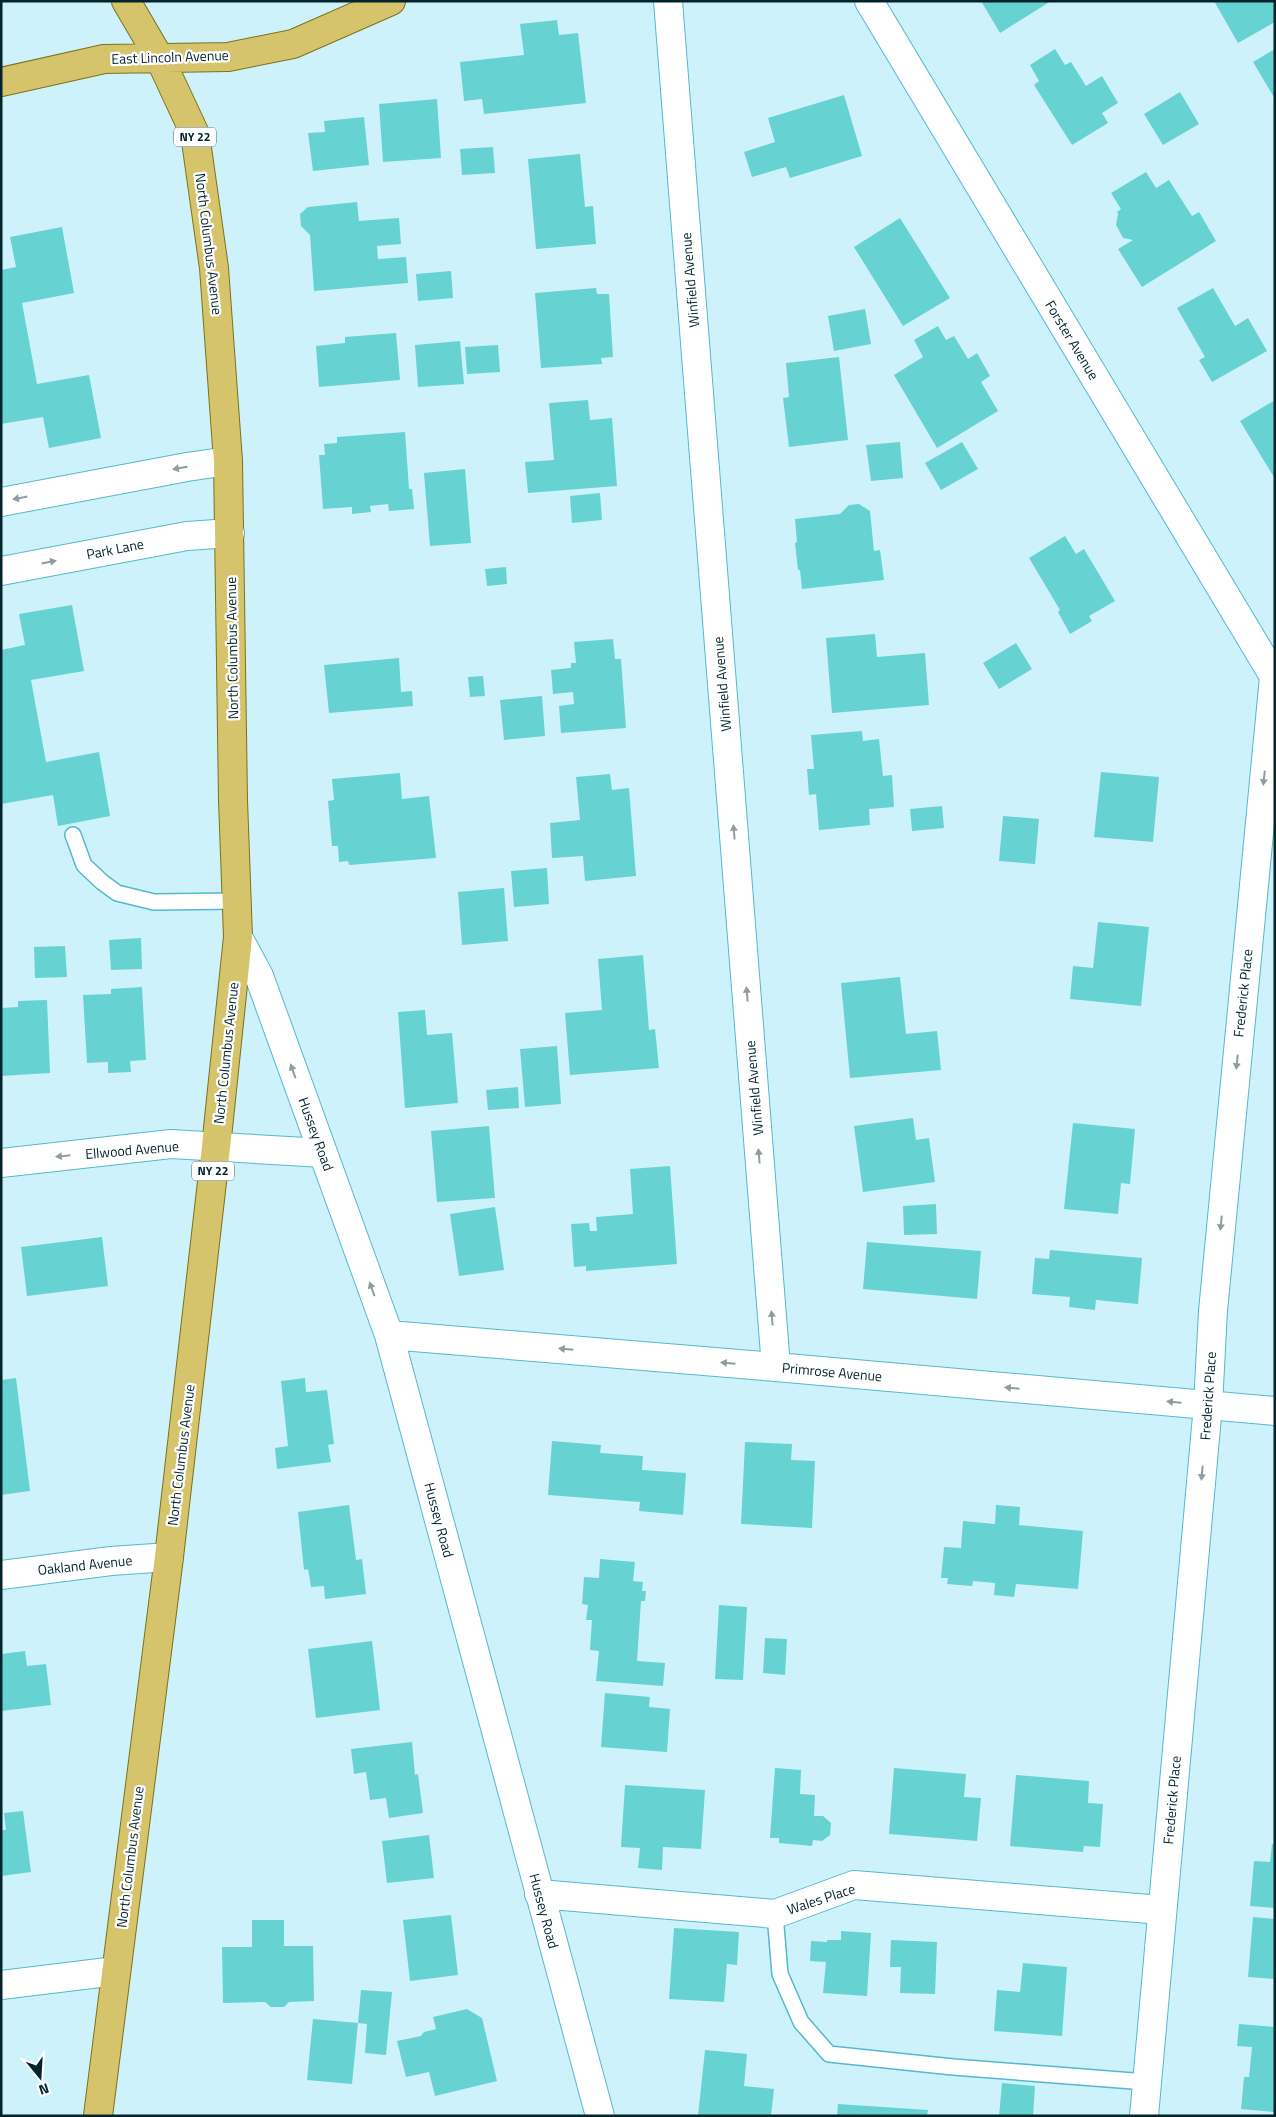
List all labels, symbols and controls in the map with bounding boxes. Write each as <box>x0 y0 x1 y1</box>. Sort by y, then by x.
street label: East Lincoln Avenue <box>111 44 229 69</box>
road number: NY 22 <box>174 128 216 146</box>
street label: North Columbus Avenue <box>190 172 229 316</box>
street label: Winfield Avenue <box>675 232 704 328</box>
street label: Forster Avenue <box>1040 296 1104 384</box>
one-way arrow <box>171 465 187 473</box>
one-way arrow <box>12 495 28 503</box>
street label: Park Lane <box>84 533 145 564</box>
one-way arrow <box>42 557 58 565</box>
street label: North Columbus Avenue <box>220 577 243 719</box>
street label: Winfield Avenue <box>707 636 736 732</box>
one-way arrow <box>1260 770 1268 786</box>
one-way arrow <box>729 824 737 840</box>
street label: Frederick Place <box>1227 948 1258 1038</box>
street label: North Columbus Avenue <box>208 981 243 1125</box>
one-way arrow <box>742 986 750 1002</box>
street label: Winfield Avenue <box>739 1040 768 1136</box>
one-way arrow <box>1233 1054 1241 1070</box>
one-way arrow <box>289 1063 296 1078</box>
street label: Hussey Road <box>293 1094 340 1174</box>
street label: Ellwood Avenue <box>84 1135 180 1164</box>
one-way arrow <box>755 1148 763 1164</box>
one-way arrow <box>55 1152 71 1160</box>
road number: NY 22 <box>192 1162 234 1180</box>
one-way arrow <box>1217 1216 1225 1232</box>
one-way arrow <box>368 1281 376 1296</box>
one-way arrow <box>768 1310 776 1326</box>
one-way arrow <box>558 1345 574 1353</box>
street label: Frederick Place <box>1194 1351 1221 1441</box>
street label: Primrose Avenue <box>781 1357 883 1386</box>
one-way arrow <box>720 1358 736 1366</box>
street label: North Columbus Avenue <box>161 1383 200 1527</box>
one-way arrow <box>1004 1383 1020 1391</box>
one-way arrow <box>1166 1398 1182 1406</box>
one-way arrow <box>1198 1465 1206 1481</box>
street label: Hussey Road <box>419 1480 460 1560</box>
street label: Oakland Avenue <box>37 1549 133 1580</box>
street label: Frederick Place <box>1157 1755 1186 1845</box>
street label: North Columbus Avenue <box>110 1785 149 1929</box>
street label: Hussey Road <box>524 1871 565 1951</box>
street label: Wales Place <box>784 1878 858 1919</box>
north arrow <box>15 2052 65 2102</box>
text: N <box>36 2078 52 2101</box>

